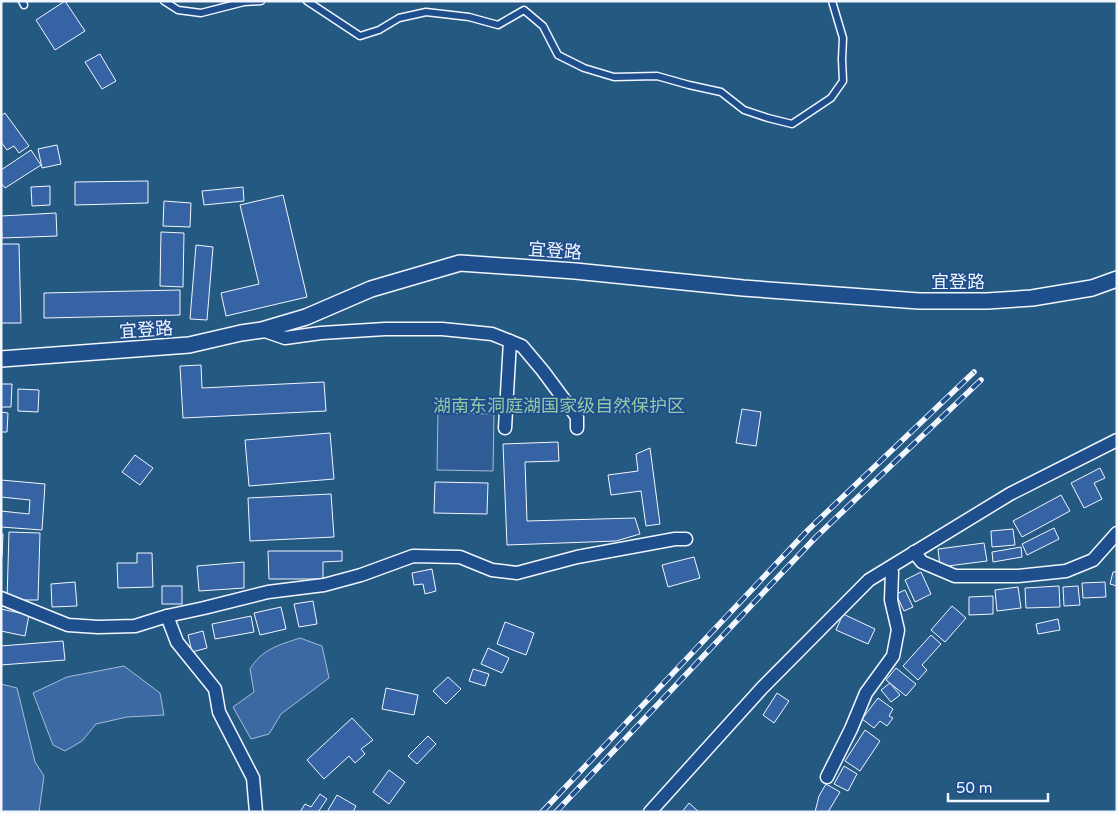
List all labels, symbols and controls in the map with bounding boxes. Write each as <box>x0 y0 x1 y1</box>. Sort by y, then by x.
street label: 宜登路 <box>527 238 583 264</box>
street label: 宜登路 <box>931 271 985 293</box>
street label: 宜登路 <box>118 317 174 343</box>
park label: 湖南东洞庭湖国家级自然保护区 <box>433 395 685 417</box>
scale bar <box>948 770 1048 802</box>
text: 50 m <box>956 779 993 797</box>

